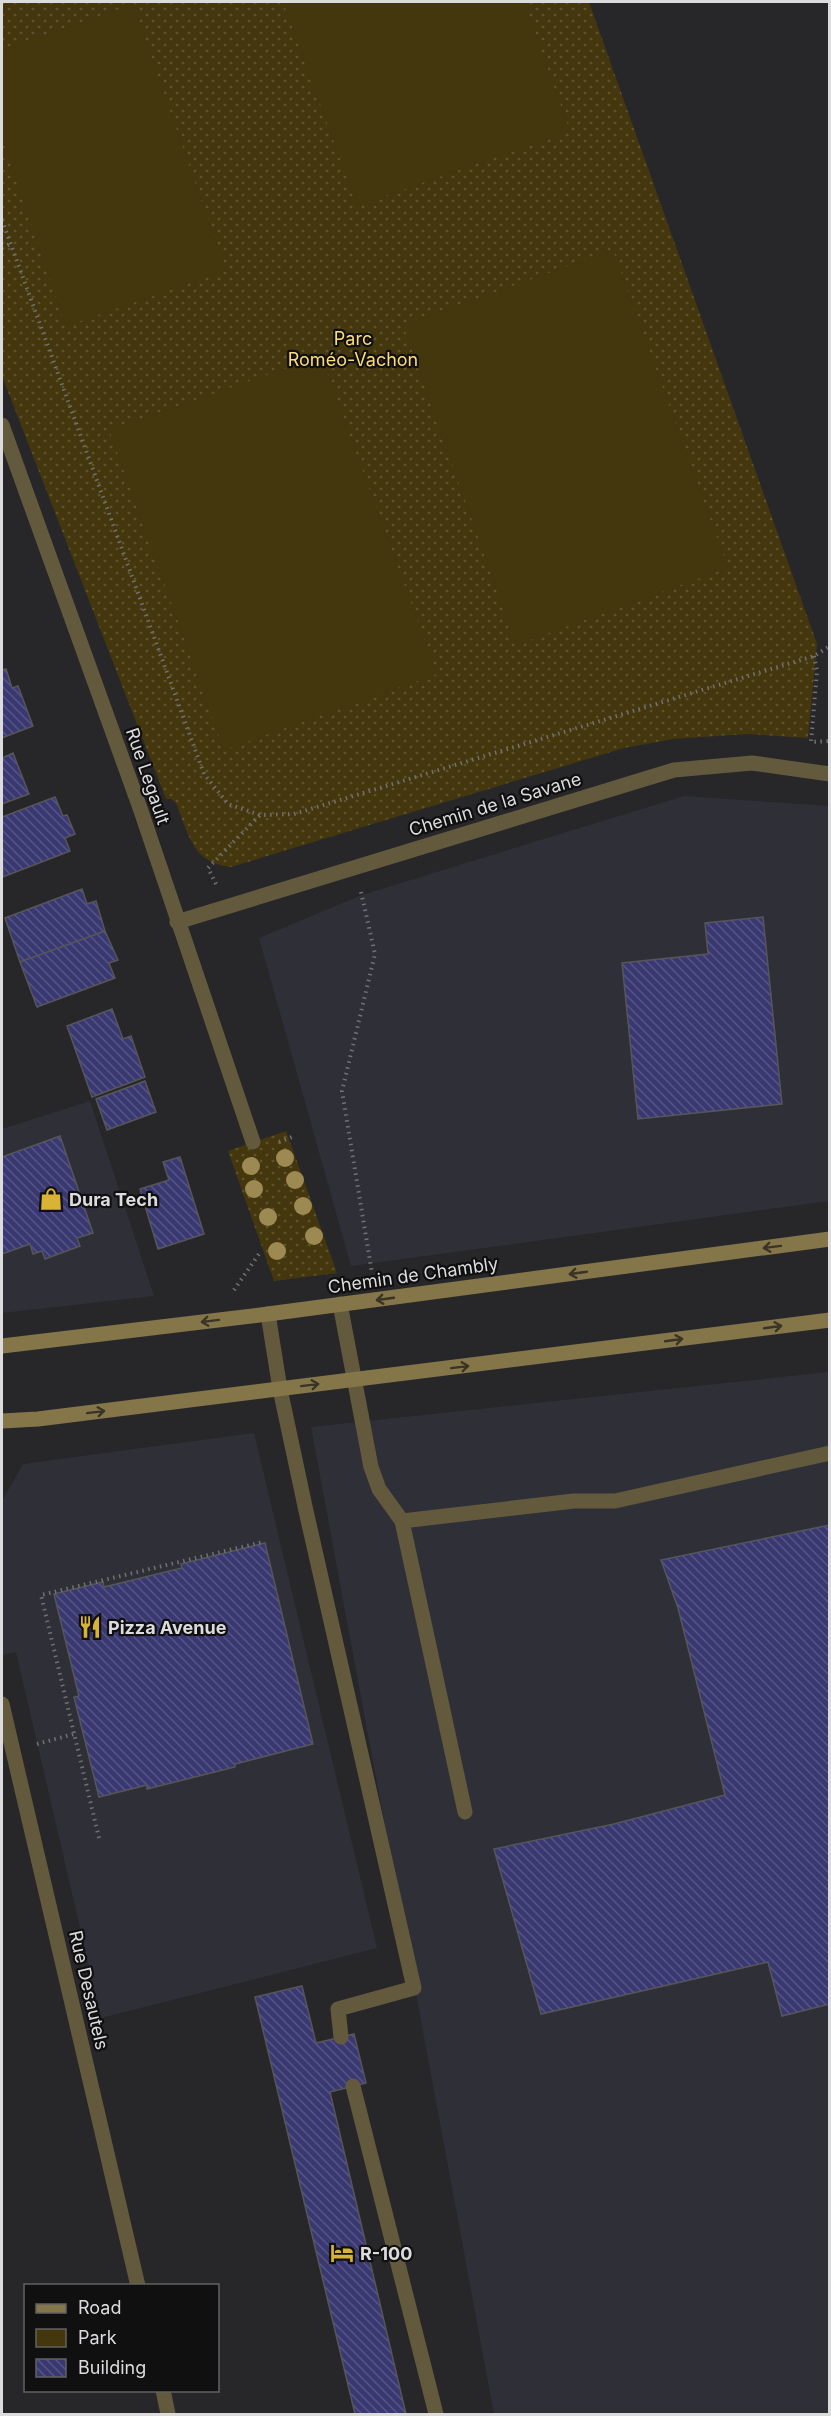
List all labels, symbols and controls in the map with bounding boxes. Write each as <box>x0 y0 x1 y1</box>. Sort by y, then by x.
park label: Parc Roméo-Vachon <box>288 328 418 370</box>
street label: Rue Legault <box>122 725 174 827</box>
street label: Chemin de la Savane <box>406 768 584 840</box>
shop icon: Dura Tech <box>38 1186 64 1212</box>
place label: Dura Tech <box>69 1189 158 1210</box>
one-way arrow <box>762 1242 782 1253</box>
street label: Chemin de Chambly <box>326 1253 500 1297</box>
one-way arrow <box>569 1267 589 1278</box>
one-way arrow <box>376 1293 395 1304</box>
one-way arrow <box>201 1316 220 1327</box>
one-way arrow <box>763 1321 783 1332</box>
one-way arrow <box>663 1335 683 1346</box>
one-way arrow <box>450 1361 470 1372</box>
one-way arrow <box>300 1380 319 1391</box>
one-way arrow <box>85 1406 105 1417</box>
restaurant icon: Pizza Avenue <box>77 1614 103 1640</box>
place label: Pizza Avenue <box>108 1617 227 1638</box>
street label: Rue Desautels <box>65 1928 113 2052</box>
hotel icon: R-100 <box>329 2240 355 2266</box>
place label: R-100 <box>360 2243 412 2264</box>
legend <box>24 2284 219 2392</box>
text: Road <box>78 2297 121 2318</box>
text: Park <box>78 2327 117 2348</box>
text: Building <box>78 2357 146 2378</box>

